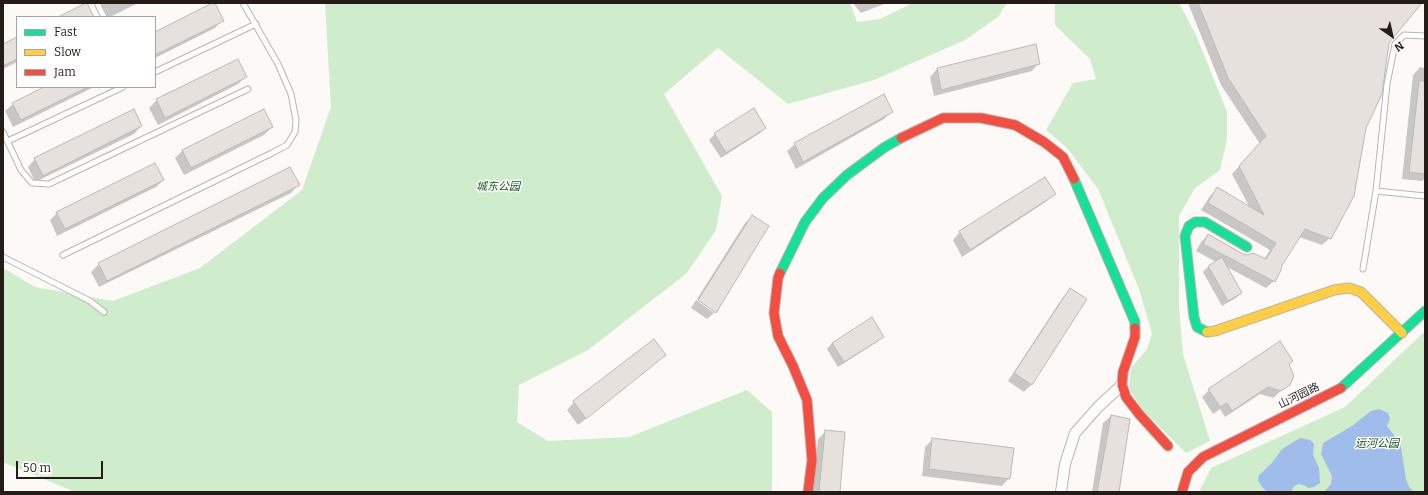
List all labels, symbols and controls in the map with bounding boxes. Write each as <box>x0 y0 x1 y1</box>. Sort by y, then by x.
legend <box>16 16 156 88</box>
north arrow <box>1372 16 1412 56</box>
text: Fast <box>54 25 77 39</box>
text: N <box>1392 39 1406 54</box>
text: Slow <box>54 45 81 59</box>
text: Jam <box>54 65 76 79</box>
park label: 城东公园 <box>476 180 520 194</box>
street label: 山河园路 <box>1276 380 1322 412</box>
park label: 运河公园 <box>1355 437 1399 451</box>
scale bar <box>18 453 105 479</box>
text: 50 m <box>23 461 51 475</box>

